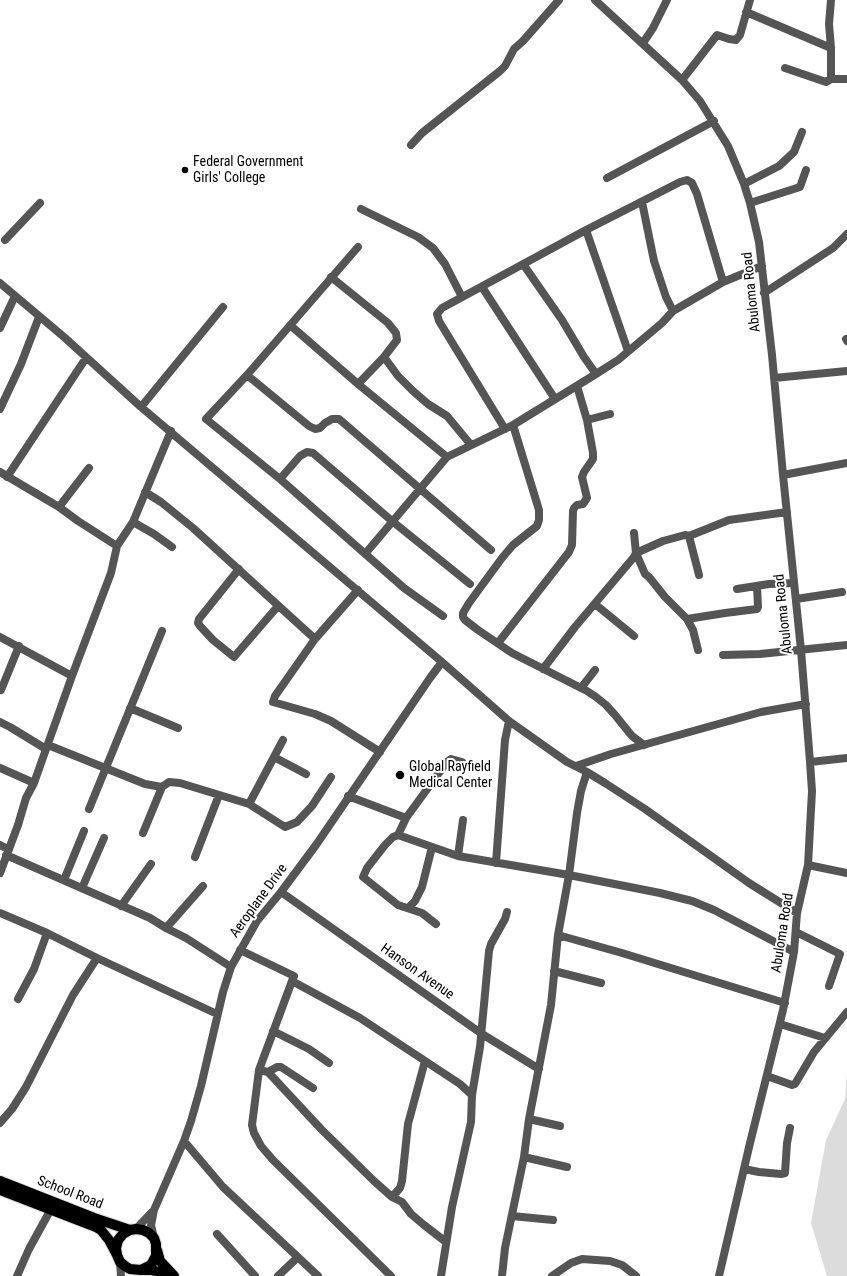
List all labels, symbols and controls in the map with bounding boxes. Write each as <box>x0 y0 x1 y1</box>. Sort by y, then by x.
place label: Federal Government Girls' College <box>193 154 304 186</box>
marker: Federal Government Girls' College <box>180 165 190 175</box>
street label: Abuloma Road <box>739 251 765 333</box>
street label: Abuloma Road <box>771 573 797 655</box>
place label: Global Rayfield Medical Center <box>409 759 492 792</box>
marker: Global Rayfield Medical Center <box>394 769 406 781</box>
street label: Aeroplane Drive <box>227 861 291 941</box>
street label: Abuloma Road <box>768 892 798 974</box>
street label: Hanson Avenue <box>377 940 457 1004</box>
street label: School Road <box>35 1173 105 1213</box>

